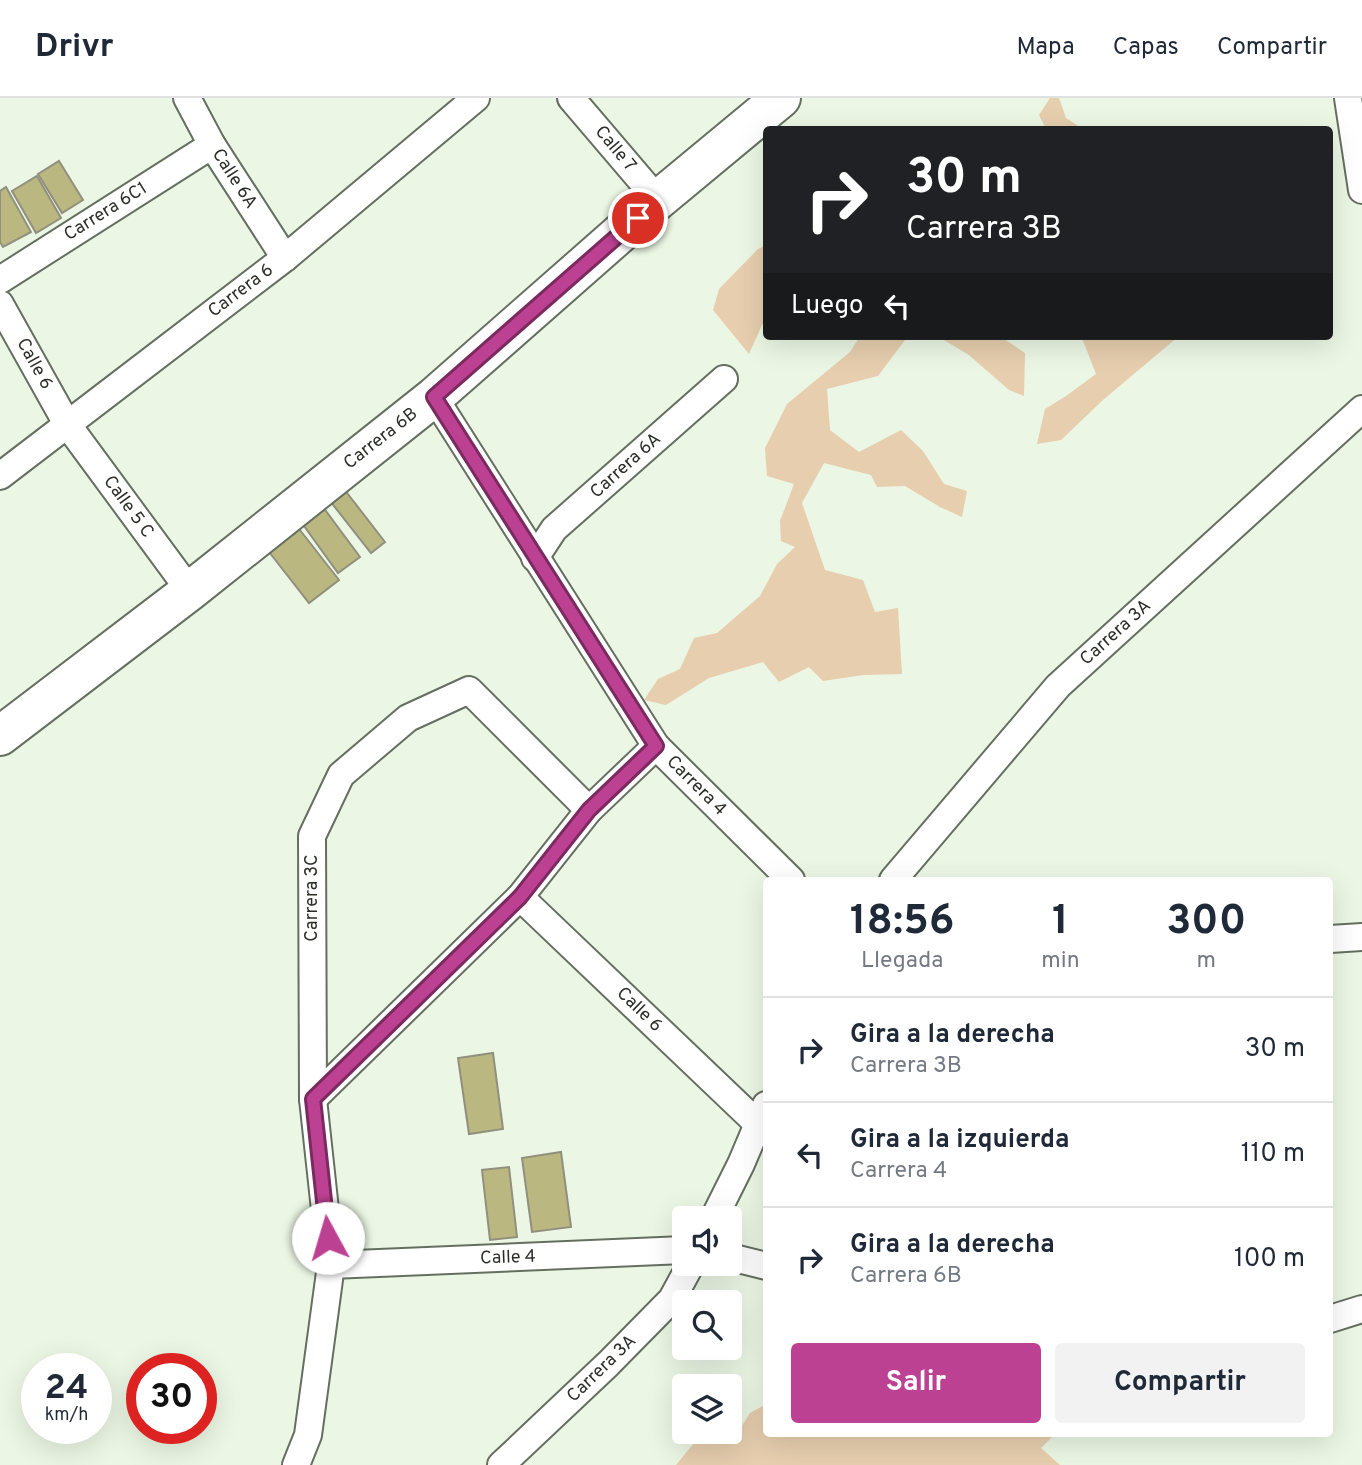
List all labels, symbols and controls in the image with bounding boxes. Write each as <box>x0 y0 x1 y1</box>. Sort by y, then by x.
text: Drivr <box>35 27 114 69</box>
text: Mapa <box>1017 33 1075 63</box>
text: Capas <box>1113 33 1179 63</box>
text: Compartir <box>1217 33 1327 63</box>
street label: Calle 7 <box>589 121 641 177</box>
street label: Calle 6A <box>206 145 262 213</box>
text: 30 m <box>906 149 1022 211</box>
icon: right <box>791 154 882 245</box>
street label: Carrera 6C1 <box>60 177 152 247</box>
pin <box>608 188 668 248</box>
icon: arrive <box>619 199 657 237</box>
text: Carrera 3B <box>906 210 1062 250</box>
street label: Carrera 6 <box>204 259 278 323</box>
icon: left <box>878 287 916 325</box>
text: Luego <box>791 290 864 323</box>
street label: Calle 6 <box>11 334 57 394</box>
street label: Carrera 6B <box>339 403 423 475</box>
street label: Carrera 6A <box>586 428 666 504</box>
street label: Calle 5 C <box>98 471 158 543</box>
street label: Carrera 3A <box>1076 595 1156 671</box>
street label: Carrera 4 <box>661 751 731 821</box>
street label: Carrera 3C <box>301 854 324 942</box>
text: 18:56 <box>850 896 955 949</box>
text: 1 <box>1052 896 1069 949</box>
text: 300 <box>1166 896 1246 949</box>
text: Llegada <box>861 947 943 976</box>
text: min <box>1041 947 1080 976</box>
text: m <box>1197 947 1216 976</box>
street label: Calle 6 <box>611 983 667 1037</box>
text: Gira a la derecha <box>850 1019 1055 1052</box>
icon: right <box>791 1031 829 1069</box>
text: 30 m <box>1245 1033 1305 1066</box>
text: Carrera 3B <box>850 1052 962 1081</box>
text: Gira a la izquierda <box>850 1124 1069 1157</box>
icon: left <box>791 1136 829 1174</box>
text: 110 m <box>1241 1138 1305 1171</box>
text: Carrera 4 <box>850 1157 947 1186</box>
position arrow <box>291 1201 365 1275</box>
map controls <box>672 1206 742 1444</box>
button: sound <box>672 1206 742 1276</box>
text: Gira a la derecha <box>850 1229 1055 1262</box>
icon: right <box>791 1241 829 1279</box>
text: 100 m <box>1234 1243 1305 1276</box>
street label: Calle 4 <box>480 1246 536 1270</box>
text: Carrera 6B <box>850 1262 962 1291</box>
button: search <box>672 1290 742 1360</box>
street label: Carrera 3A <box>562 1330 642 1408</box>
button: Salir <box>791 1343 1041 1423</box>
button: Compartir <box>1055 1343 1305 1423</box>
speed limit sign: 30 <box>126 1353 217 1444</box>
text: 24 <box>45 1367 88 1411</box>
button: layers <box>672 1374 742 1444</box>
text: km/h <box>45 1404 88 1427</box>

